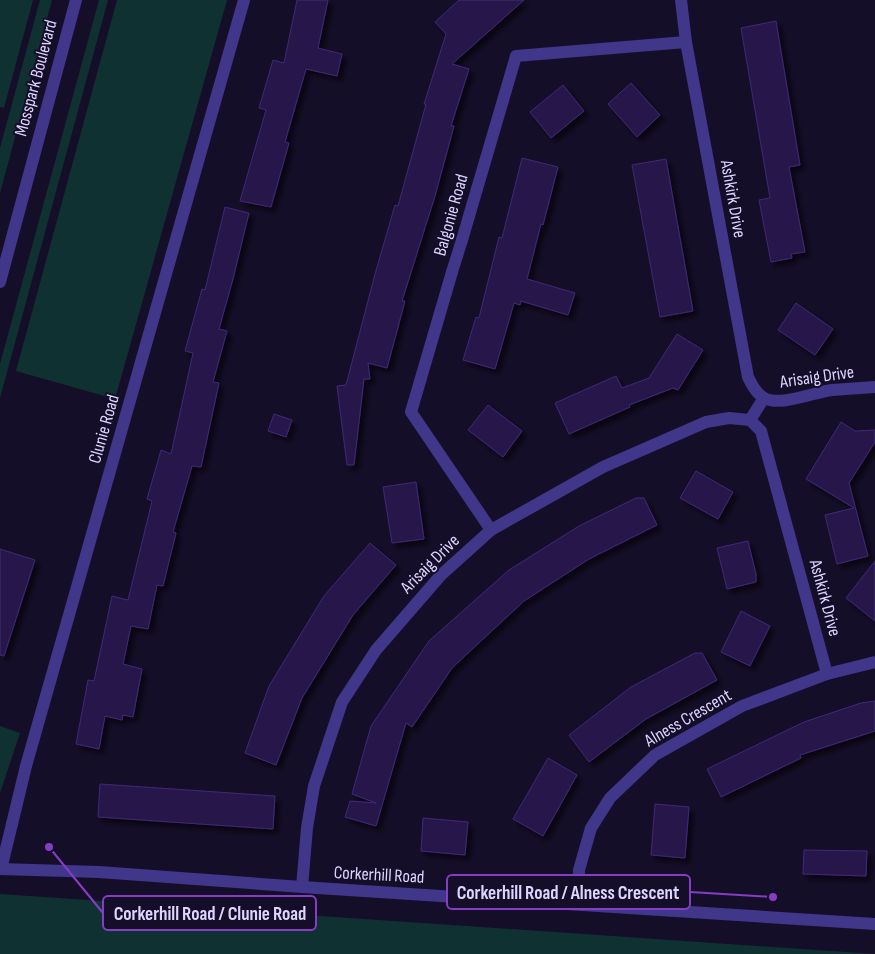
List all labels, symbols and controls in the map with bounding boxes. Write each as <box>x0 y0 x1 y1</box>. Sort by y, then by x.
street label: Mosspark Boulevard <box>10 18 62 138</box>
street label: Ashkirk Drive <box>716 158 750 239</box>
street label: Balgonie Road <box>429 172 473 258</box>
street label: Arisaig Drive <box>778 361 855 393</box>
street label: Clunie Road <box>84 392 124 466</box>
street label: Arisaig Drive <box>395 530 464 599</box>
street label: Ashkirk Drive <box>804 556 845 639</box>
street label: Alness Crescent <box>640 684 736 752</box>
street label: Corkerhill Road <box>333 862 425 888</box>
callout: Corkerhill Road / Alness Crescent <box>447 875 690 909</box>
text: Corkerhill Road / Alness Crescent <box>457 882 679 905</box>
callout: Corkerhill Road / Clunie Road <box>103 896 316 930</box>
text: Corkerhill Road / Clunie Road <box>114 903 306 926</box>

